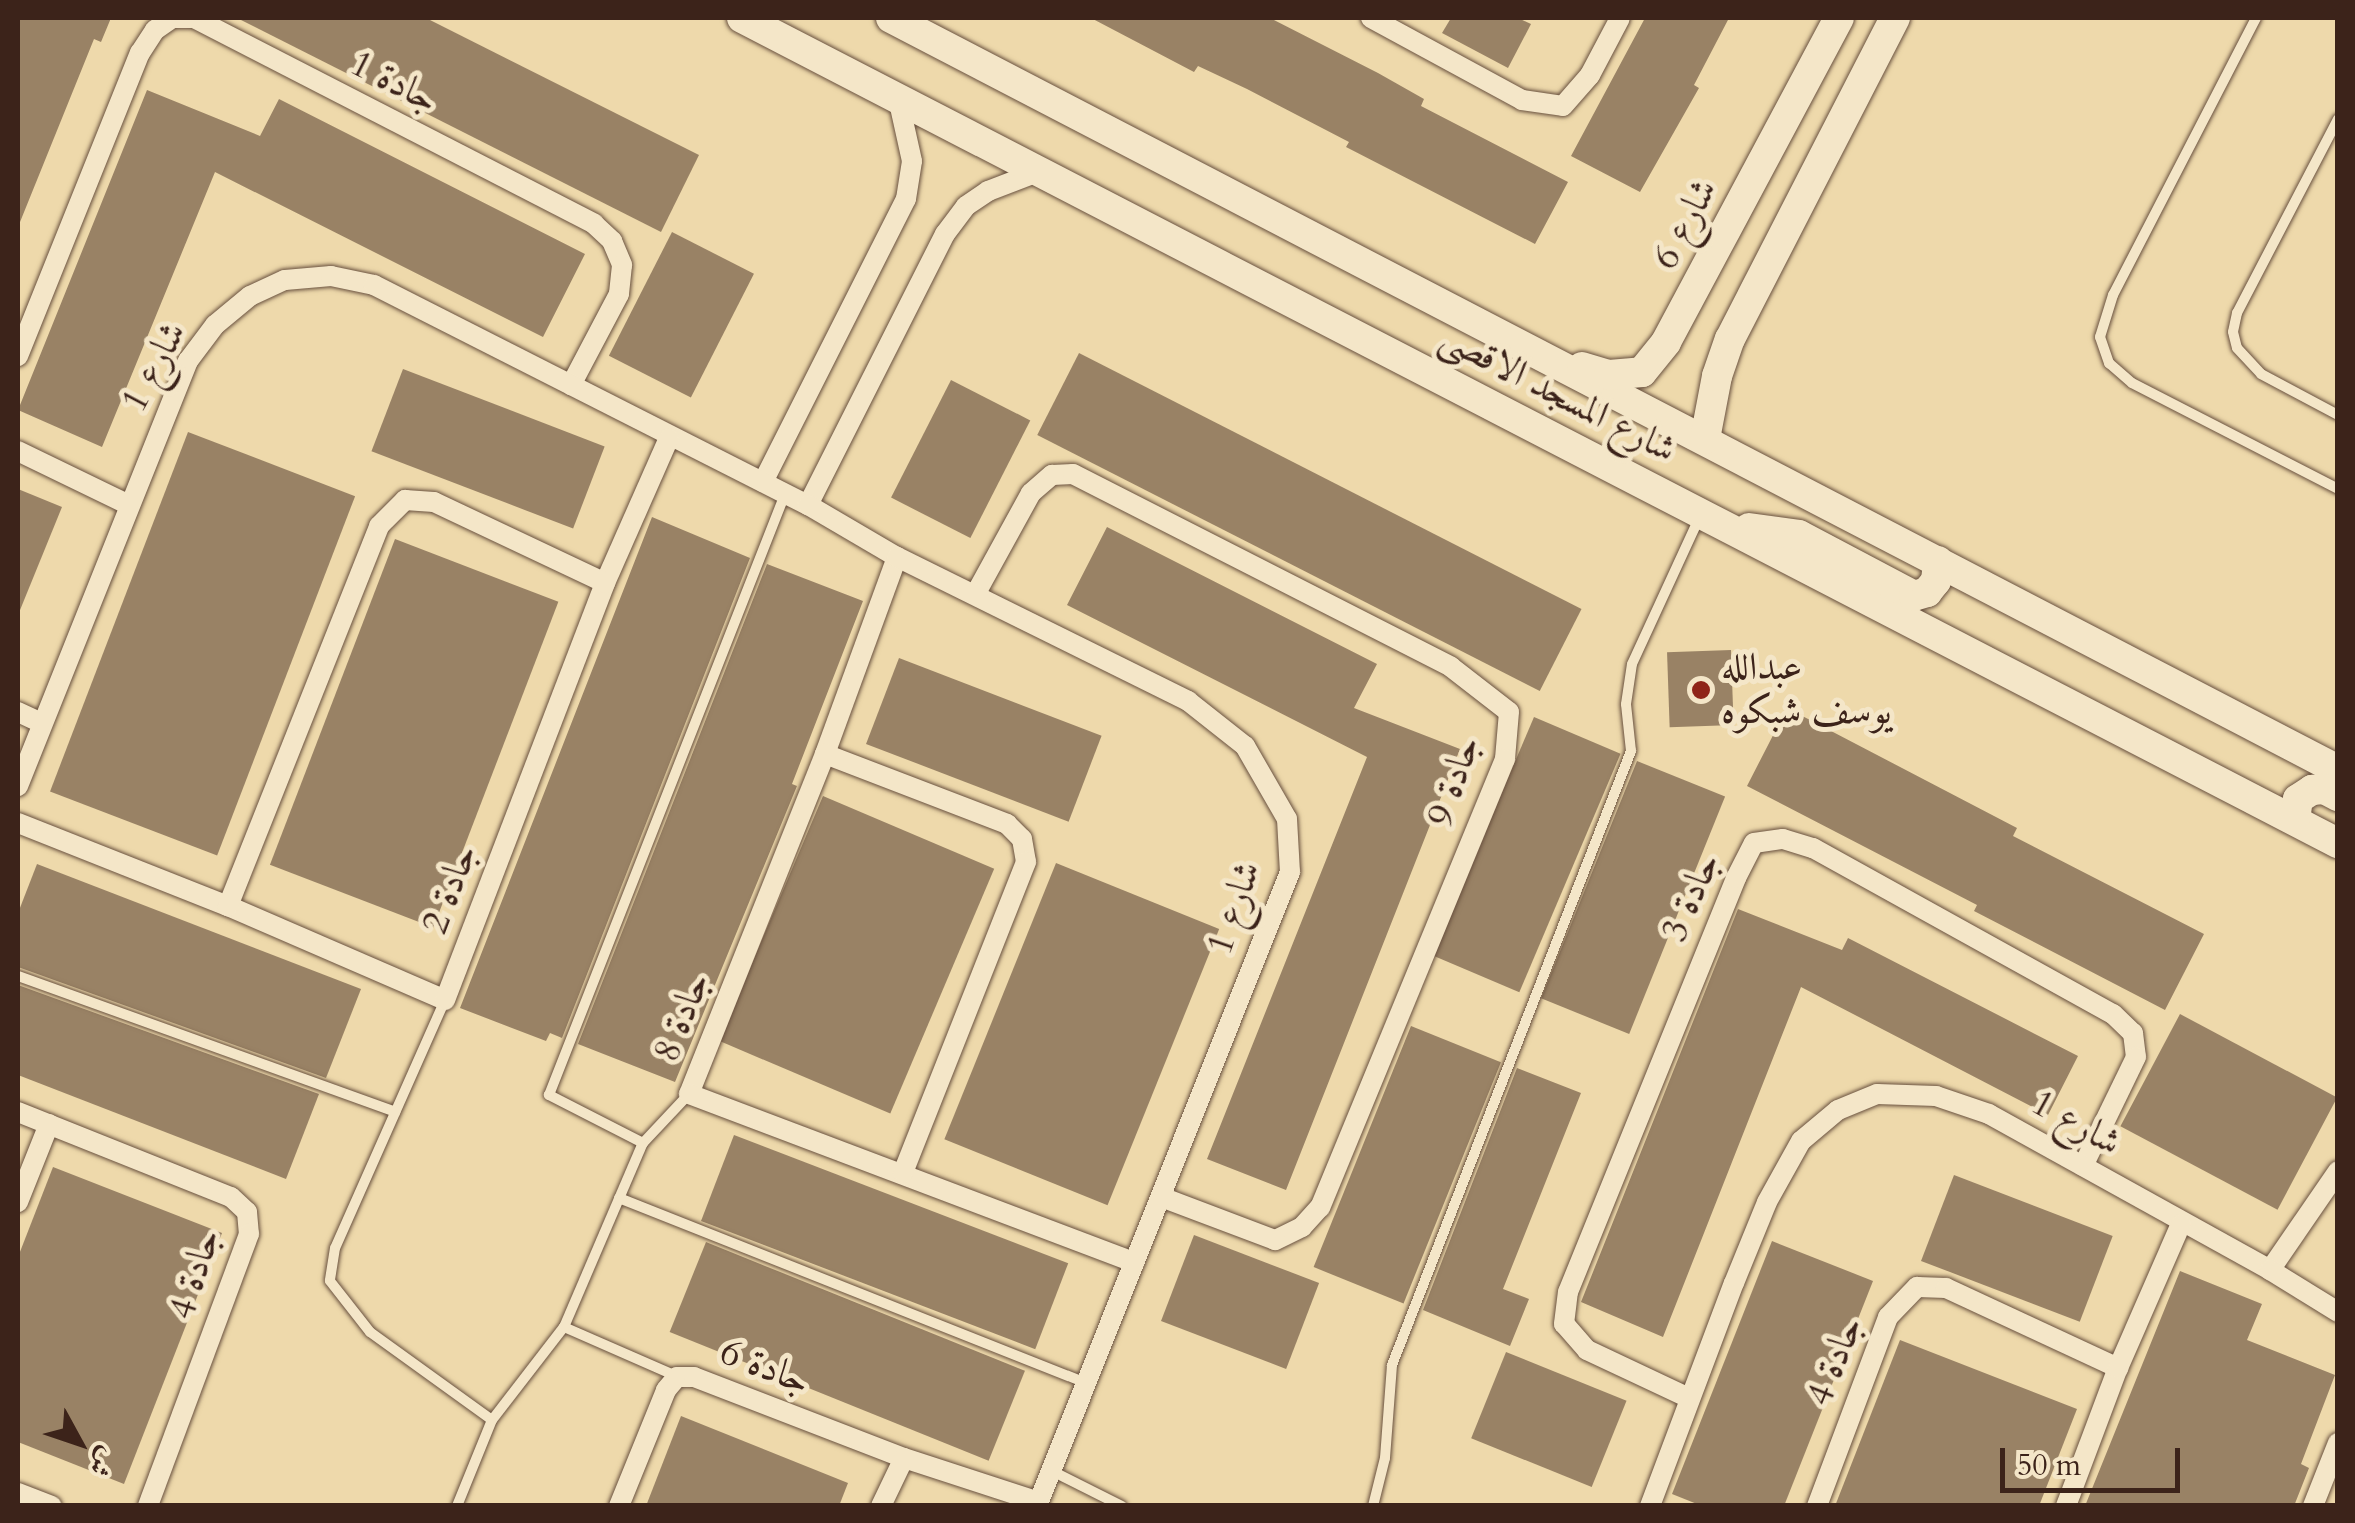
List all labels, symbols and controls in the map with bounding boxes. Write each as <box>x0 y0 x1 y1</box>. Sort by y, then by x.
street label: جادة 1 <box>342 41 446 123</box>
street label: شارع 6 <box>1642 171 1728 277</box>
street label: شارع 1 <box>111 314 197 420</box>
street label: شارع المسجد الاقصى <box>1432 315 1684 473</box>
place label: عبدالله يوسف شبكوه <box>1721 645 1892 734</box>
marker: عبدالله يوسف شبكوه <box>1690 679 1712 701</box>
street label: جادة 9 <box>1417 730 1491 832</box>
street label: جادة 2 <box>412 838 488 940</box>
street label: جادة 3 <box>1651 845 1731 949</box>
street label: شارع 1 <box>1197 855 1271 961</box>
street label: جادة 8 <box>644 966 720 1068</box>
street label: شارع 1 <box>2023 1080 2129 1166</box>
street label: جادة 4 <box>159 1223 231 1325</box>
street label: جادة 4 <box>1797 1310 1873 1412</box>
street label: جادة 6 <box>714 1329 816 1405</box>
north arrow <box>30 1393 130 1493</box>
scale bar <box>2005 1428 2185 1490</box>
text: ش <box>79 1439 126 1485</box>
text: 50 m <box>2017 1445 2081 1486</box>

